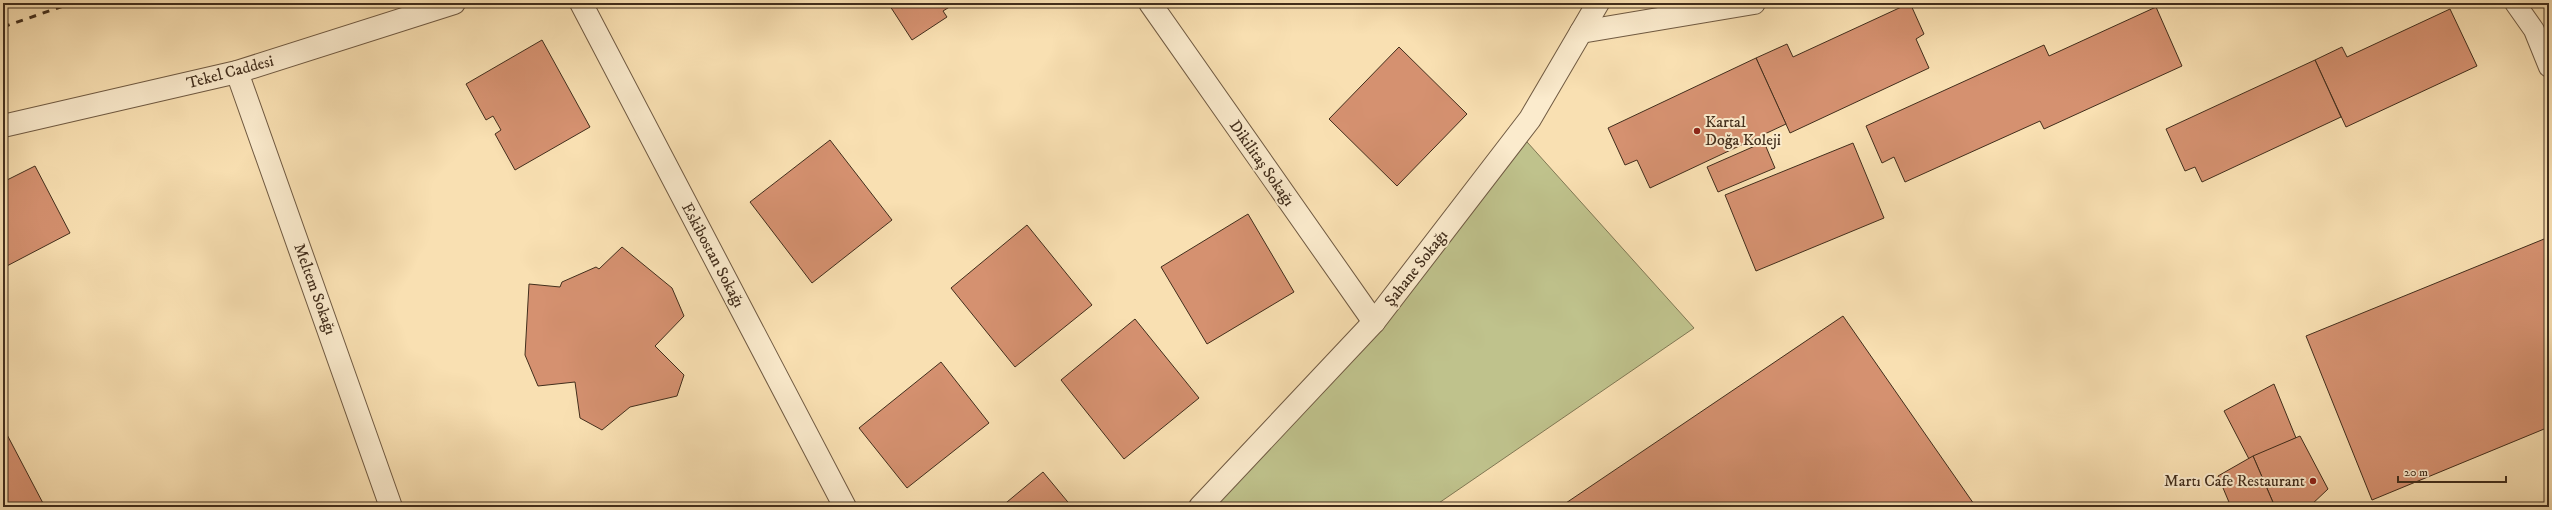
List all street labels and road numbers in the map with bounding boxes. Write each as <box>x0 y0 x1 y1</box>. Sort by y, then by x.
street label: Tekel Caddesi <box>184 51 276 93</box>
street label: Dikilitaş Sokağı <box>1225 116 1299 210</box>
street label: Eskibostan Sokağı <box>677 199 749 311</box>
street label: Şahane Sokağı <box>1380 226 1452 310</box>
street label: Meltem Sokağı <box>289 241 341 337</box>

